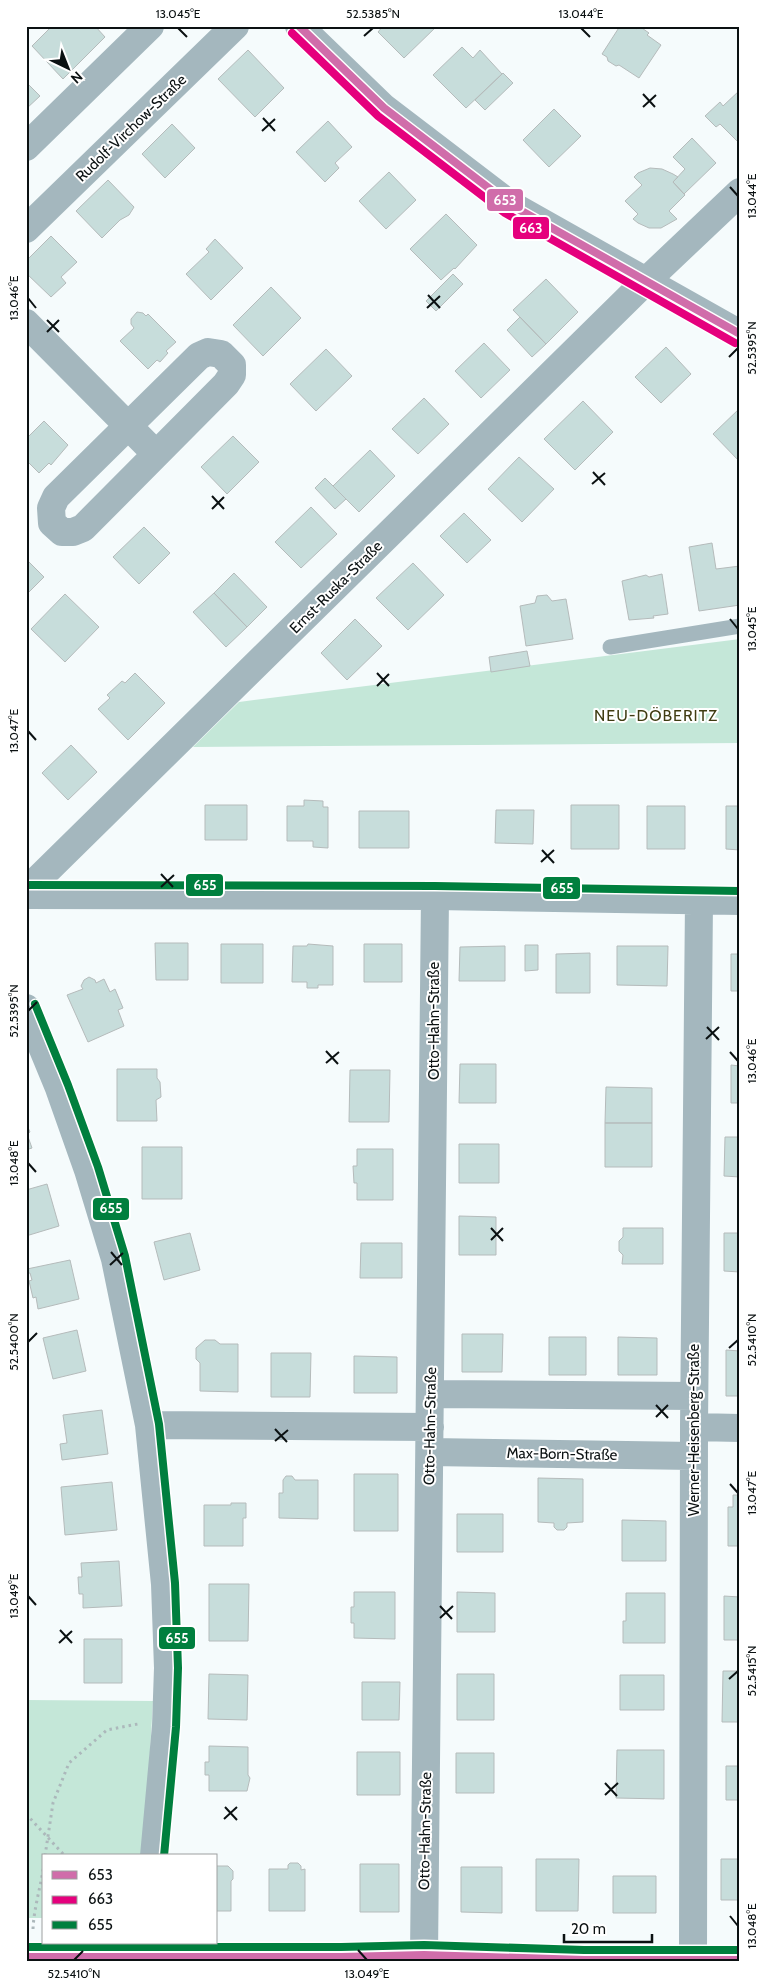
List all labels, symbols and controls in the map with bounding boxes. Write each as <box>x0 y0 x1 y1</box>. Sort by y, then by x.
text: 13.045°E <box>156 6 201 21</box>
text: 52.5385°N <box>346 6 400 21</box>
text: 13.044°E <box>559 6 604 21</box>
north arrow <box>42 42 92 92</box>
text: N <box>67 68 87 87</box>
street label: Rudolf-Virchow-Straße <box>72 70 190 186</box>
text: 13.044°E <box>744 173 759 218</box>
line badge: 653 <box>486 188 524 212</box>
text: 653 <box>494 191 516 209</box>
line badge: 663 <box>512 216 550 240</box>
text: 663 <box>519 219 543 237</box>
text: 13.046°E <box>6 275 21 320</box>
text: 52.5395°N <box>744 321 759 375</box>
street label: Ernst-Ruska-Straße <box>286 537 386 637</box>
text: 13.045°E <box>744 606 759 651</box>
district label: NEU-DÖBERITZ <box>594 706 718 725</box>
text: 13.047°E <box>6 709 21 753</box>
line badge: 655 <box>185 873 224 897</box>
text: 655 <box>194 876 216 894</box>
line badge: 655 <box>542 876 581 900</box>
text: 655 <box>551 879 573 897</box>
street label: Otto-Hahn-Straße <box>425 962 443 1080</box>
text: 52.5395°N <box>6 984 21 1038</box>
text: 13.046°E <box>744 1038 759 1083</box>
text: 13.048°E <box>6 1140 21 1186</box>
line badge: 655 <box>92 1197 130 1221</box>
text: 655 <box>100 1199 122 1217</box>
text: 52.5400°N <box>6 1313 21 1371</box>
text: 52.5410°N <box>744 1314 759 1366</box>
street label: Werner-Heisenberg-Straße <box>685 1344 703 1516</box>
street label: Otto-Hahn-Straße <box>420 1366 440 1485</box>
street label: Max-Born-Straße <box>506 1444 618 1464</box>
text: 13.047°E <box>744 1471 759 1515</box>
text: 13.049°E <box>6 1573 21 1618</box>
line badge: 655 <box>158 1626 196 1650</box>
text: 655 <box>166 1629 188 1647</box>
text: 52.5415°N <box>744 1645 759 1697</box>
street label: Otto-Hahn-Straße <box>415 1771 435 1890</box>
legend <box>42 1854 218 1944</box>
text: 653 <box>88 1866 113 1884</box>
text: 663 <box>88 1890 113 1908</box>
text: 13.048°E <box>744 1903 759 1949</box>
scale bar <box>564 1912 651 1944</box>
text: 655 <box>88 1916 113 1934</box>
text: 20 m <box>571 1920 606 1938</box>
text: 52.5410°N <box>48 1966 100 1981</box>
text: 13.049°E <box>345 1966 390 1981</box>

